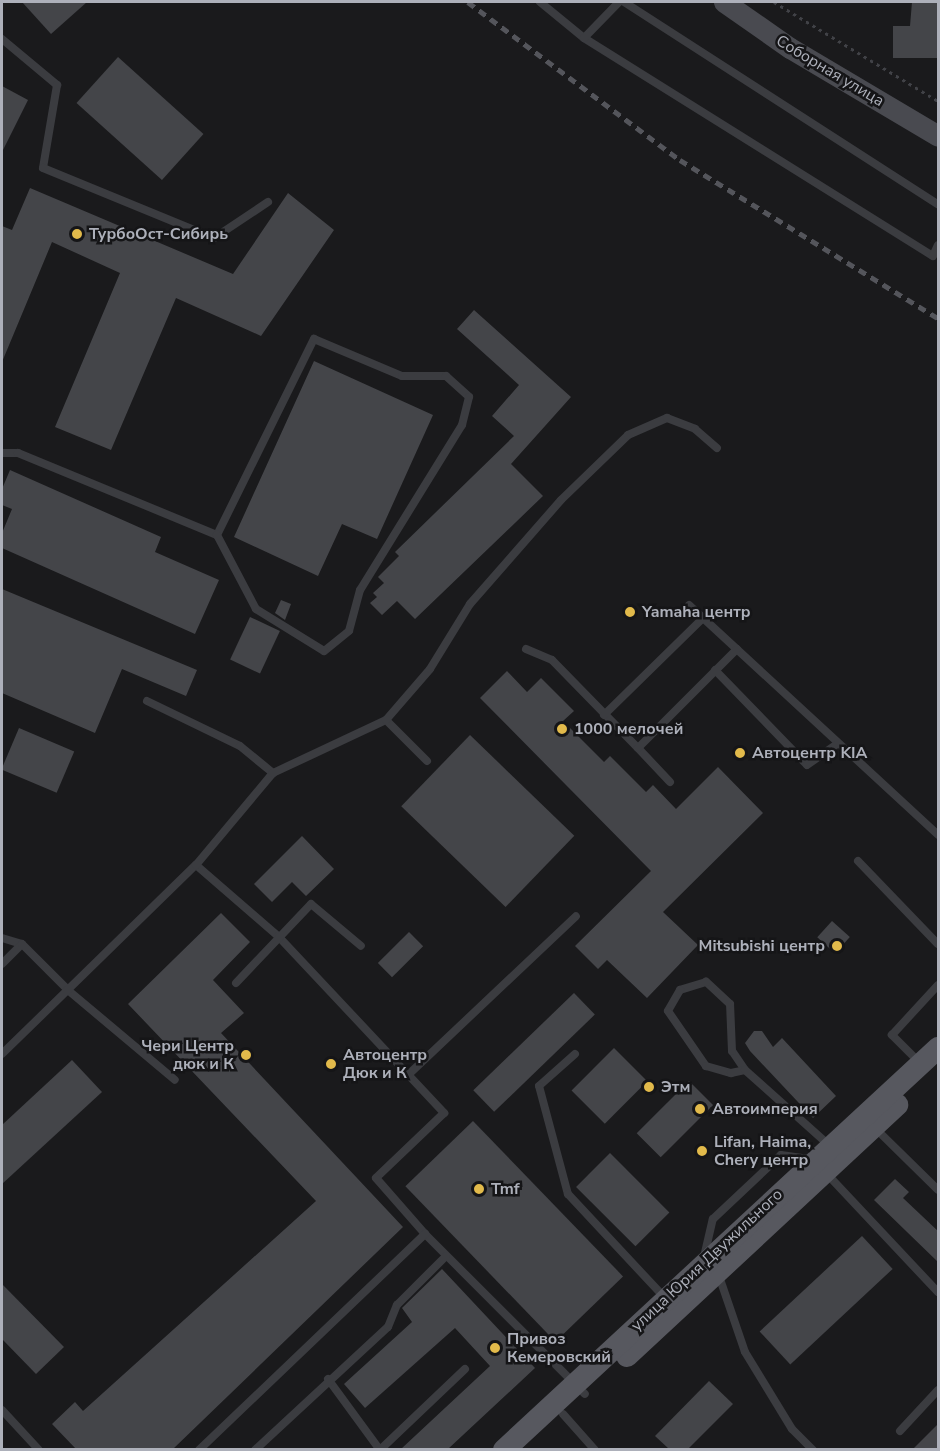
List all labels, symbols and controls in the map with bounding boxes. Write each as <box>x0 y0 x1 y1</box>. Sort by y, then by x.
street label: Соборная улица <box>772 31 888 111</box>
place label: ТурбоОст-Сибирь <box>89 224 228 244</box>
marker: ТурбоОст-Сибирь <box>70 227 84 241</box>
place label: Yamaha центр <box>642 602 751 622</box>
marker: Yamaha центр <box>623 605 637 619</box>
place label: 1000 мелочей <box>574 719 683 739</box>
marker: 1000 мелочей <box>555 722 569 736</box>
place label: Автоцентр KIA <box>752 743 867 763</box>
marker: Автоцентр KIA <box>733 746 747 760</box>
place label: Mitsubishi центр <box>699 936 825 956</box>
marker: Mitsubishi центр <box>830 939 844 953</box>
place label: Чери Центр дюк и К <box>141 1036 234 1074</box>
place label: Автоцентр Дюк и К <box>343 1045 427 1083</box>
marker: Чери Центр дюк и К <box>239 1048 253 1062</box>
marker: Автоцентр Дюк и К <box>324 1057 338 1071</box>
place label: Этм <box>661 1077 690 1097</box>
marker: Этм <box>642 1080 656 1094</box>
place label: Автоимперия <box>712 1099 818 1119</box>
marker: Автоимперия <box>693 1102 707 1116</box>
place label: Lifan, Haima, Chery центр <box>714 1132 811 1170</box>
marker: Lifan, Haima, Chery центр <box>695 1144 709 1158</box>
place label: Tmf <box>491 1179 520 1199</box>
marker: Tmf <box>472 1182 486 1196</box>
street label: улица Юрия Двужильного <box>627 1185 787 1335</box>
place label: Привоз Кемеровский <box>507 1329 611 1367</box>
marker: Привоз Кемеровский <box>488 1341 502 1355</box>

